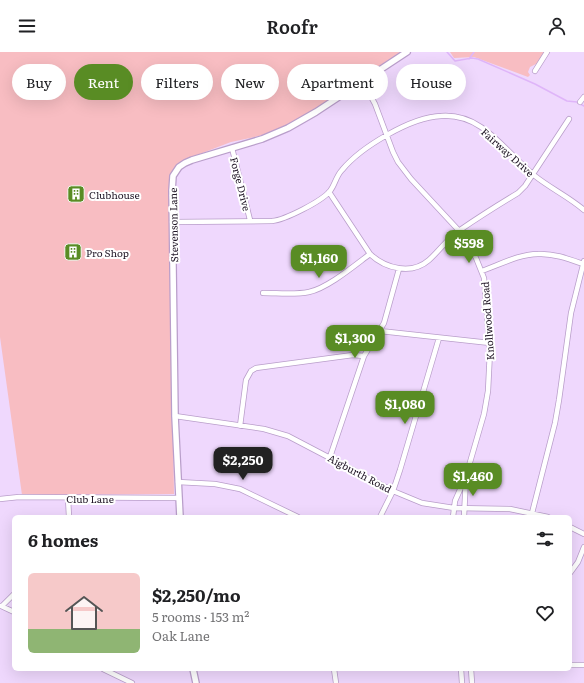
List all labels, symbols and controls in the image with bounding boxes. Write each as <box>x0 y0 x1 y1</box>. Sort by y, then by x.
text: Roofr <box>266 13 318 40</box>
icon: menu <box>16 15 38 37</box>
icon: person <box>546 15 568 37</box>
chip: Buy <box>12 64 66 100</box>
chip: Rent <box>74 64 133 100</box>
chip: Filters <box>141 64 213 100</box>
chip: New <box>221 64 279 100</box>
chip: Apartment <box>287 64 388 100</box>
chip: House <box>396 64 466 100</box>
street label: Fairway Drive <box>478 124 538 180</box>
street label: Forge Drive <box>227 155 255 213</box>
building icon: Clubhouse <box>66 184 86 204</box>
place label: Clubhouse <box>89 187 140 202</box>
street label: Stevenson Lane <box>165 188 181 262</box>
pin: $598 <box>445 230 493 264</box>
text: $598 <box>454 233 484 252</box>
building icon: Pro Shop <box>63 242 83 262</box>
place label: Pro Shop <box>86 245 129 260</box>
pin: $1,160 <box>286 245 352 279</box>
text: $1,160 <box>300 248 338 267</box>
street label: Knollwood Road <box>477 281 497 361</box>
pin: $1,300 <box>322 325 388 359</box>
text: $1,300 <box>335 328 375 347</box>
pin: $1,080 <box>372 391 438 425</box>
text: $1,080 <box>384 394 426 413</box>
pin: $2,250 <box>210 447 276 481</box>
text: $2,250 <box>223 450 263 469</box>
street label: Aigburth Road <box>326 450 394 496</box>
pin: $1,460 <box>440 463 506 497</box>
text: $1,460 <box>453 466 493 485</box>
street label: Club Lane <box>66 491 114 506</box>
text: 6 homes <box>28 527 98 552</box>
icon: filters <box>534 528 556 550</box>
text: $2,250/mo <box>152 582 241 607</box>
icon: home <box>60 589 108 637</box>
icon: heart <box>534 602 556 624</box>
text: 5 rooms · 153 m² <box>152 607 250 626</box>
text: Oak Lane <box>152 626 210 645</box>

